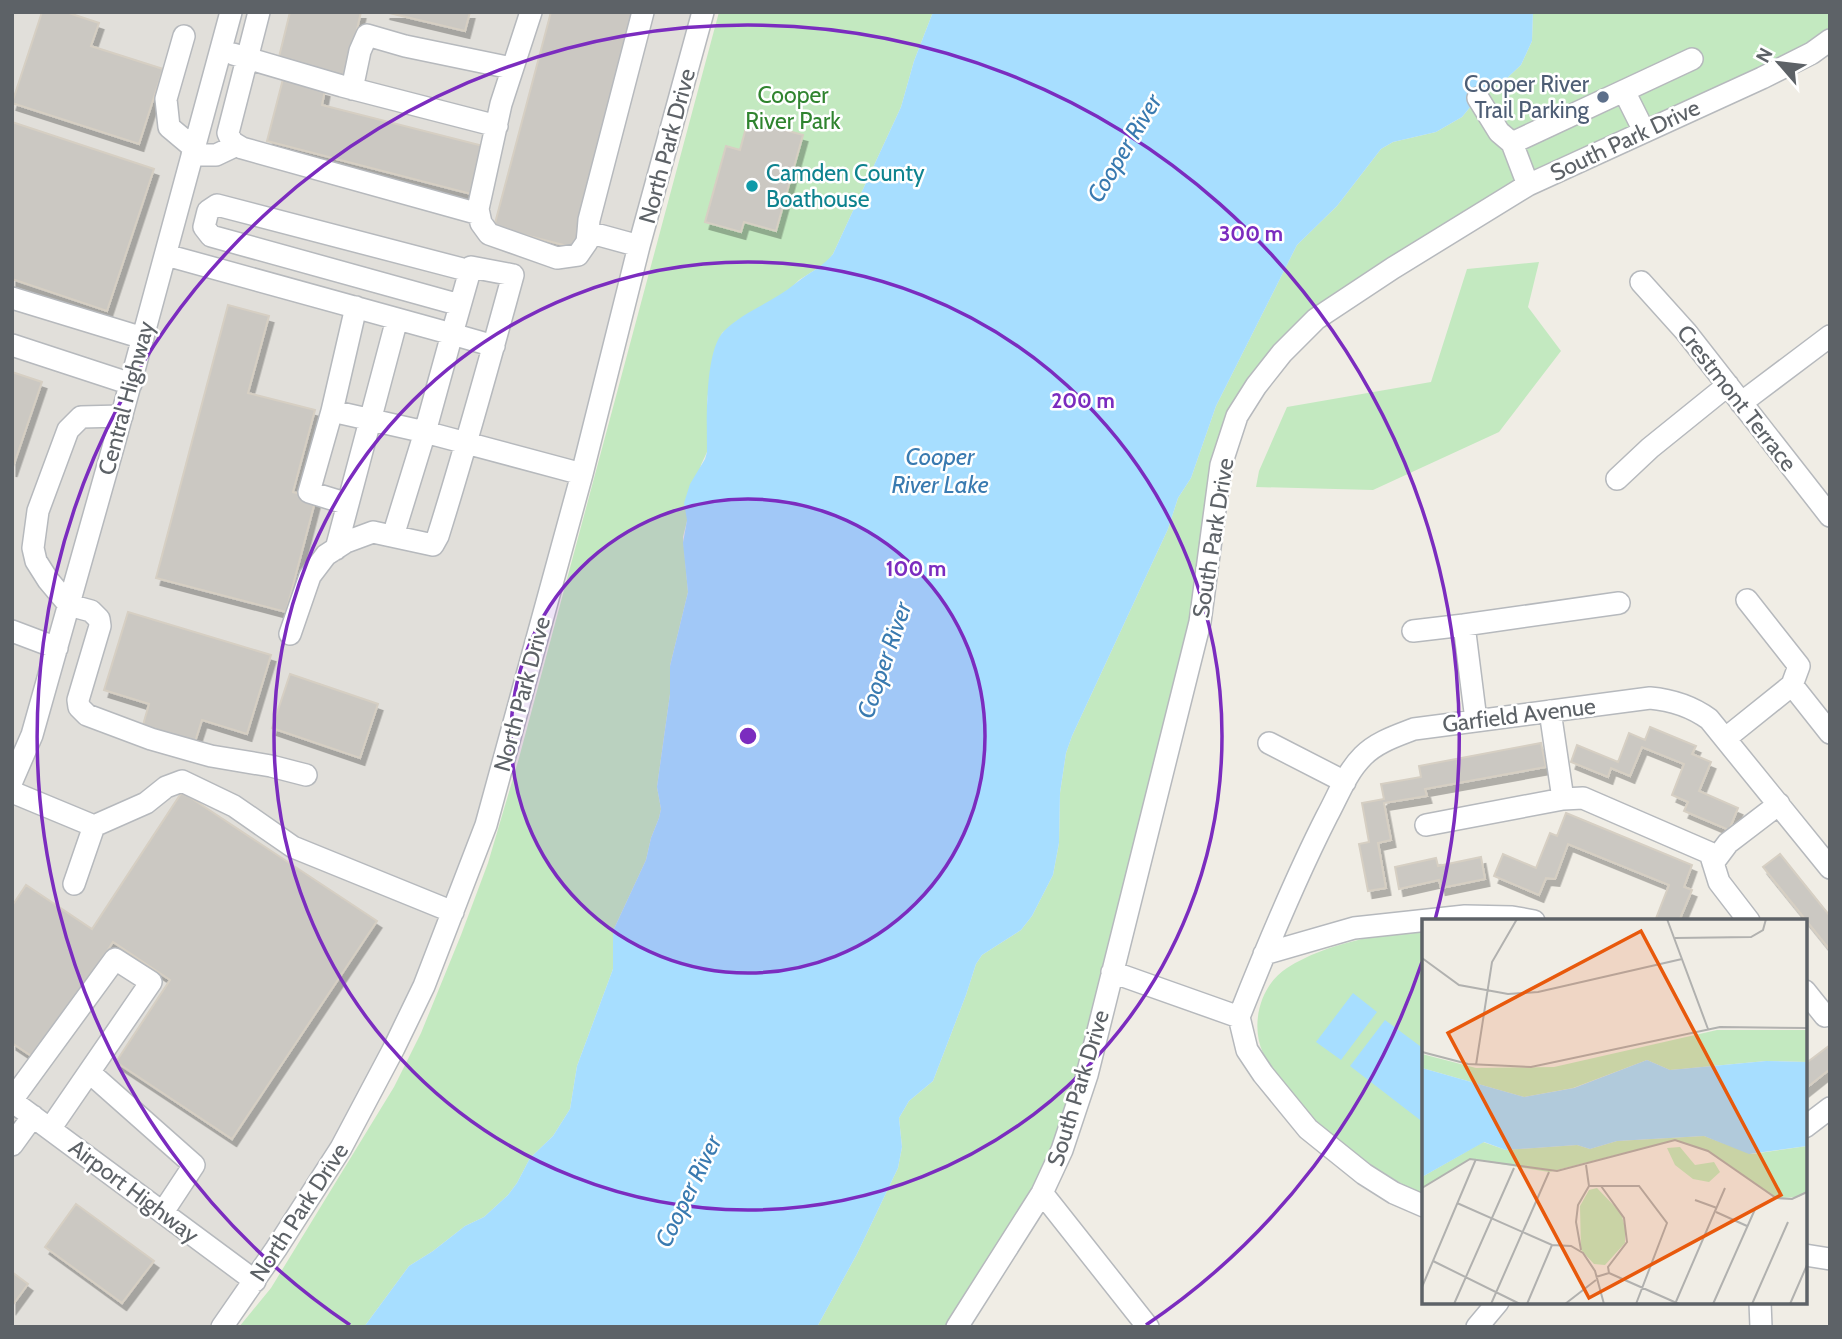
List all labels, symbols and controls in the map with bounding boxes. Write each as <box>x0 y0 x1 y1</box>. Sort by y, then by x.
north arrow <box>1744 28 1814 98</box>
text: N <box>1751 44 1778 67</box>
street label: North Park Drive <box>633 65 701 227</box>
place label: Cooper River Trail Parking <box>1464 70 1590 124</box>
park label: Cooper River Park <box>745 81 841 135</box>
water label: Cooper River <box>1080 87 1168 207</box>
marker: Cooper River Trail Parking <box>1595 89 1611 105</box>
street label: South Park Drive <box>1546 93 1704 187</box>
place label: Camden County Boathouse <box>766 159 925 213</box>
marker: Camden County Boathouse <box>744 178 760 194</box>
text: 300 m <box>1219 221 1283 246</box>
street label: Central Highway <box>92 318 160 478</box>
street label: Crestmont Terrace <box>1671 319 1803 477</box>
text: 200 m <box>1051 388 1115 413</box>
water label: Cooper River Lake <box>891 442 989 499</box>
street label: South Park Drive <box>1187 456 1240 620</box>
text: 100 m <box>886 556 946 581</box>
water label: Cooper River <box>851 597 918 722</box>
street label: North Park Drive <box>488 613 556 775</box>
street label: Garfield Avenue <box>1441 692 1597 738</box>
centre of rings <box>736 724 760 748</box>
inset map <box>1422 919 1807 1304</box>
street label: South Park Drive <box>1041 1006 1115 1169</box>
water label: Cooper River <box>648 1129 728 1252</box>
street label: Airport Highway <box>64 1133 205 1249</box>
street label: North Park Drive <box>244 1137 354 1286</box>

